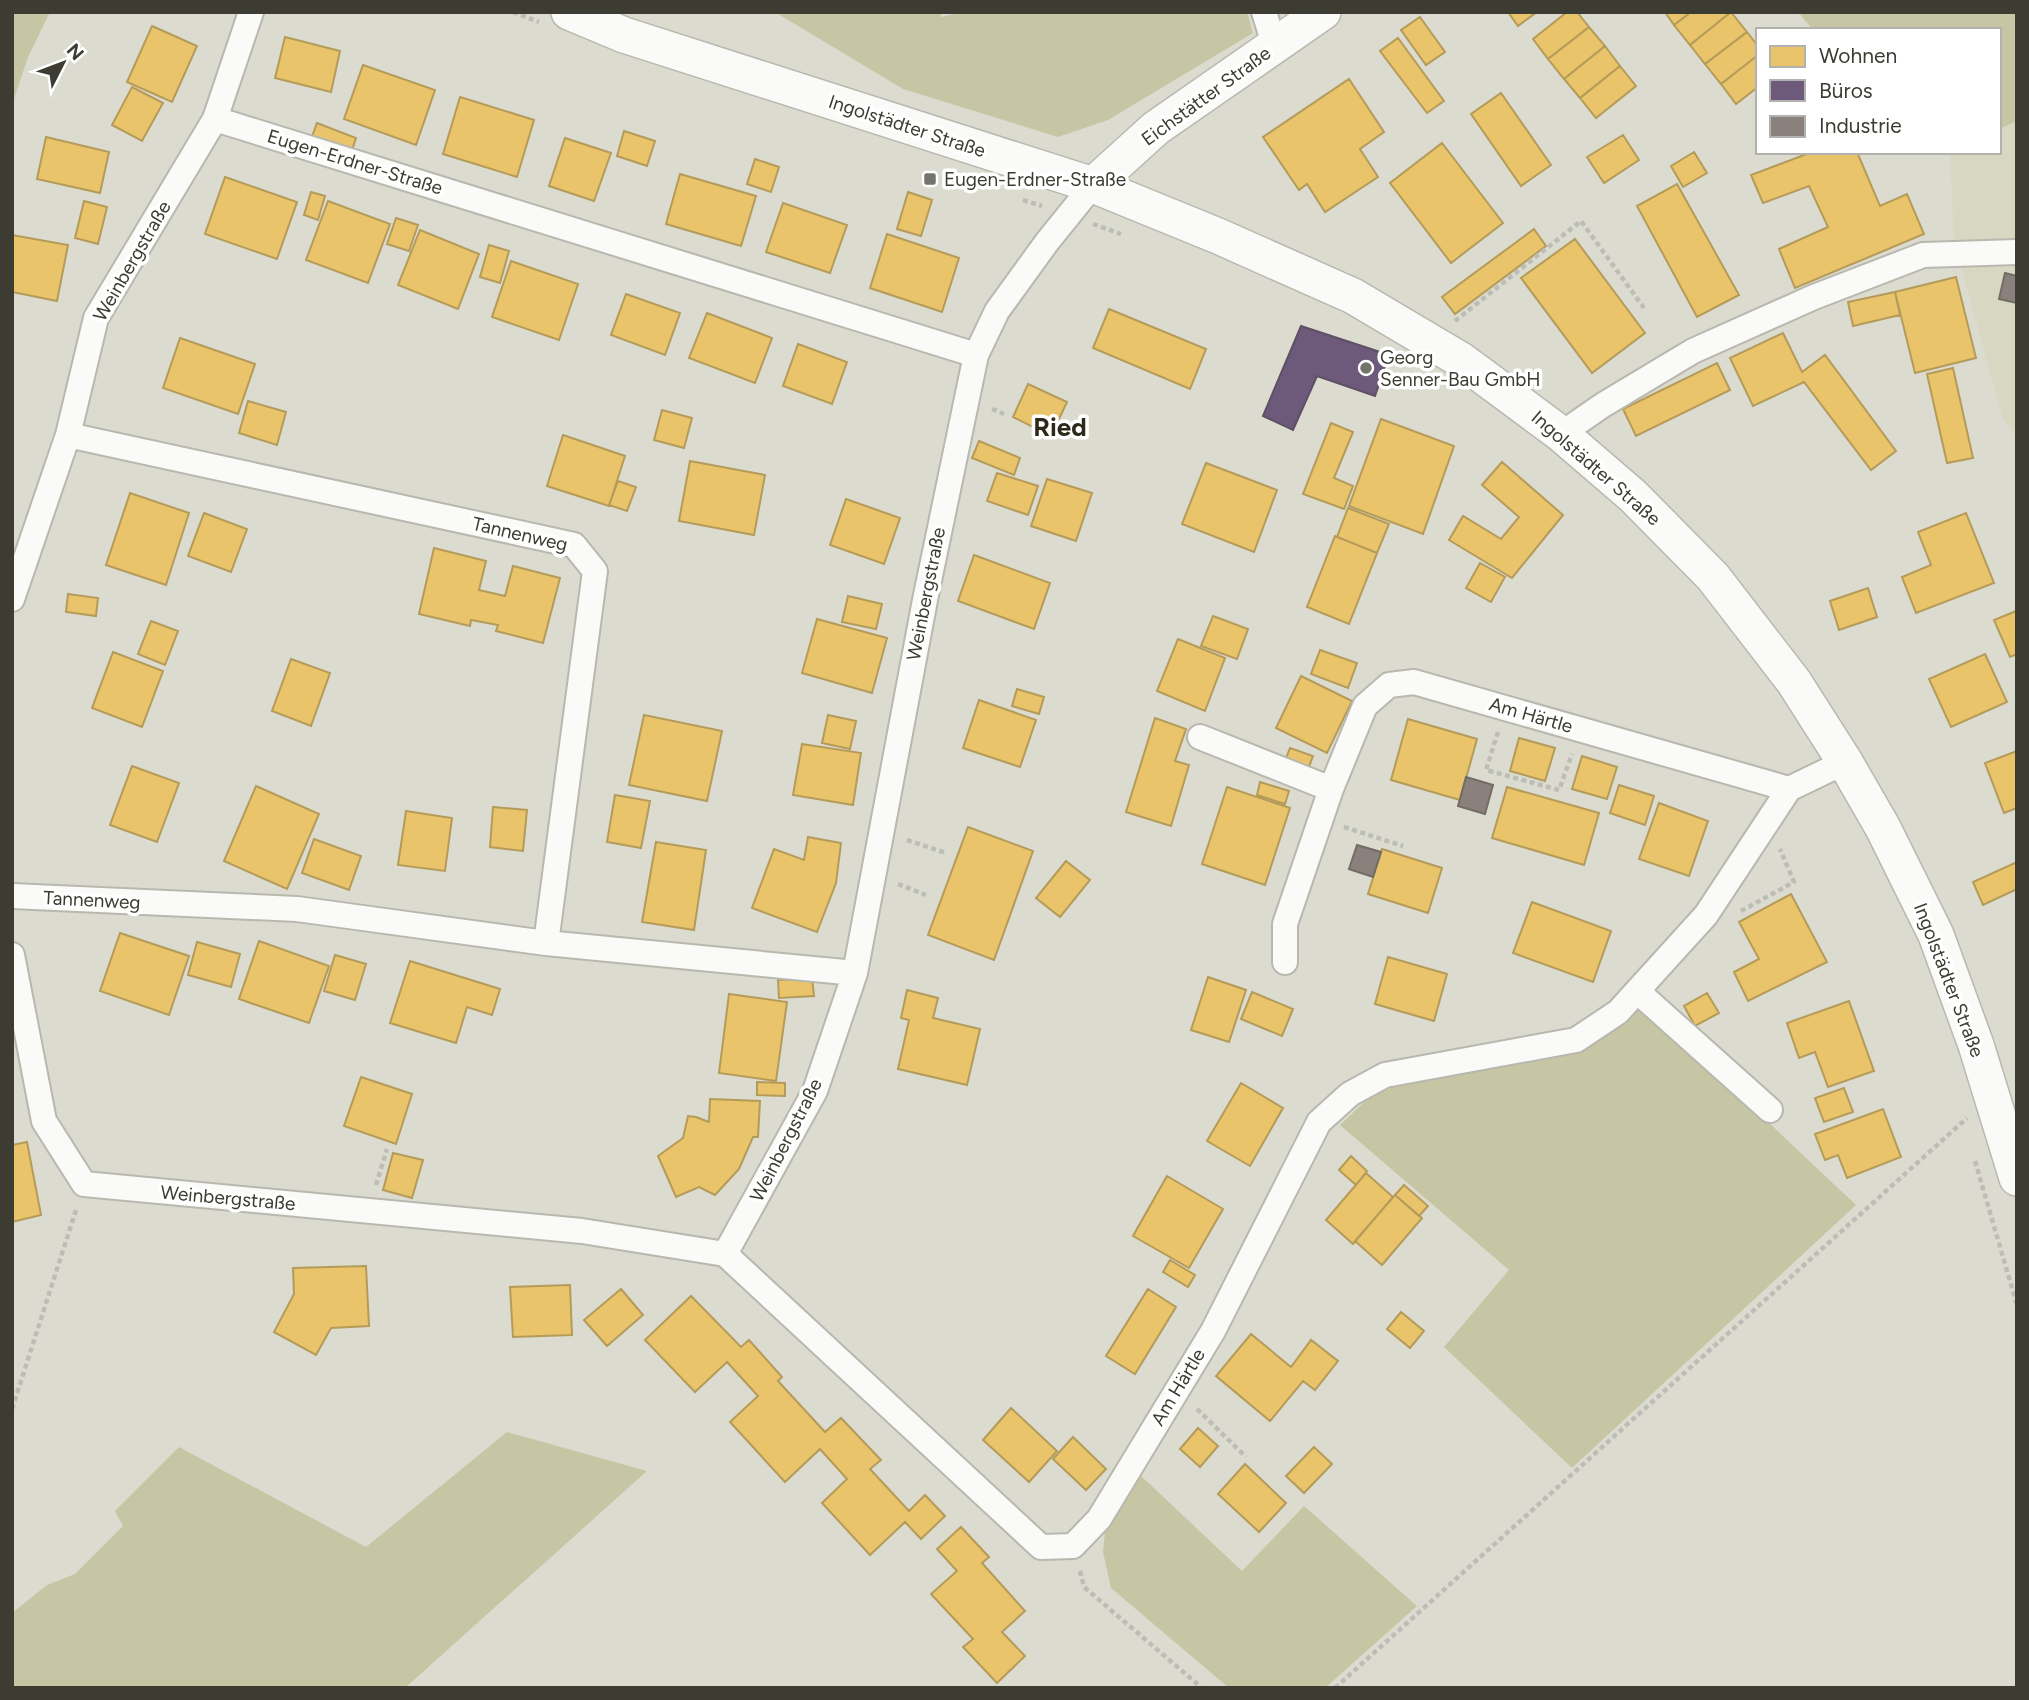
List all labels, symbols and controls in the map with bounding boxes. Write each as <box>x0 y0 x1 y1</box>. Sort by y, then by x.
north arrow <box>28 28 98 98</box>
legend <box>1756 28 2001 154</box>
text: N <box>62 39 89 65</box>
street label: Eichstätter Straße <box>1137 41 1275 151</box>
text: Wohnen <box>1819 43 1897 68</box>
text: Büros <box>1819 78 1873 103</box>
street label: Ingolstädter Straße <box>826 90 988 162</box>
text: Industrie <box>1819 113 1902 138</box>
street label: Eugen-Erdner-Straße <box>265 124 445 200</box>
place label: Eugen-Erdner-Straße <box>944 168 1126 191</box>
marker: Eugen-Erdner-Straße <box>922 171 938 187</box>
street label: Weinbergstraße <box>88 197 176 325</box>
place label: Georg Senner-Bau GmbH <box>1380 346 1541 391</box>
marker: Georg Senner-Bau GmbH <box>1358 360 1374 376</box>
street label: Ingolstädter Straße <box>1527 406 1665 530</box>
district label: Ried <box>1033 411 1087 443</box>
street label: Tannenweg <box>470 512 570 556</box>
street label: Weinbergstraße <box>902 525 950 663</box>
street label: Am Härtle <box>1487 692 1575 738</box>
street label: Tannenweg <box>43 886 141 914</box>
street label: Ingolstädter Straße <box>1909 900 1989 1060</box>
street label: Weinbergstraße <box>745 1075 827 1205</box>
street label: Weinbergstraße <box>160 1181 296 1215</box>
street label: Am Härtle <box>1146 1344 1210 1430</box>

